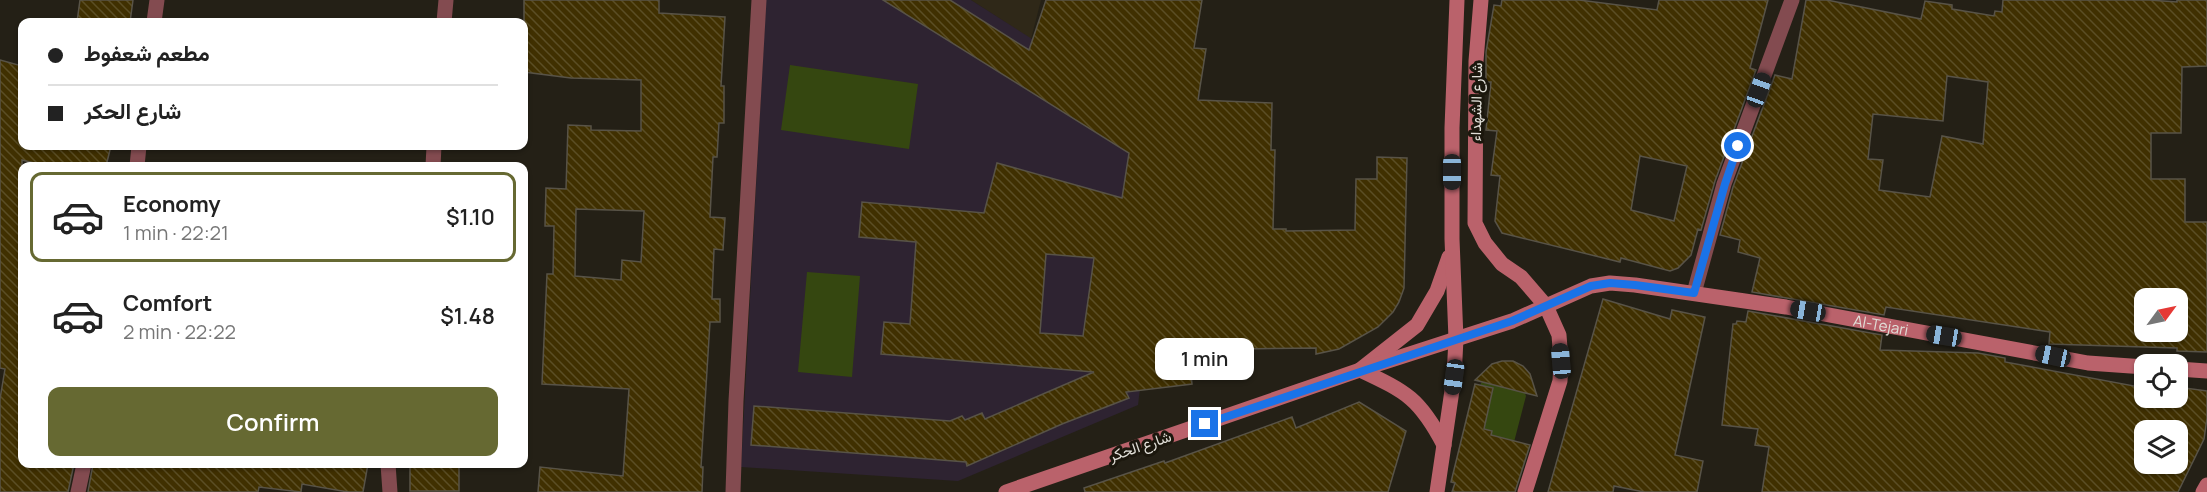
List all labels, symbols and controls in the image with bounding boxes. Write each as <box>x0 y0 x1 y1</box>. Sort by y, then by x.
text: مطعم شعفوط <box>84 38 210 68</box>
street label: شارع الشهداء <box>1465 62 1488 142</box>
car <box>1744 70 1774 110</box>
text: شارع الحكر <box>84 96 181 126</box>
route start <box>1724 132 1751 159</box>
car <box>1443 154 1461 190</box>
text: Economy <box>123 189 221 219</box>
icon: car <box>51 190 105 244</box>
text: $1.10 <box>446 202 495 232</box>
text: 1 min · 22:21 <box>123 219 229 246</box>
text: Comfort <box>123 288 212 318</box>
north arrow <box>2134 288 2188 342</box>
map controls <box>2134 288 2188 474</box>
icon: car <box>51 289 105 343</box>
car <box>1789 299 1827 323</box>
text: $1.48 <box>440 301 495 331</box>
street label: Al-Tejari <box>1852 309 1910 340</box>
text: 2 min · 22:22 <box>123 318 236 345</box>
car <box>1925 324 1963 348</box>
callout: 1 min <box>1156 337 1254 379</box>
car <box>1550 342 1572 380</box>
car <box>2034 343 2072 369</box>
text: 1 min <box>1181 345 1228 372</box>
button: locate <box>2134 354 2188 408</box>
car <box>1443 358 1465 396</box>
button: Confirm <box>48 387 498 456</box>
route end <box>1191 410 1218 437</box>
button: layers <box>2134 420 2188 474</box>
street label: شارع الحكر <box>1105 425 1174 468</box>

